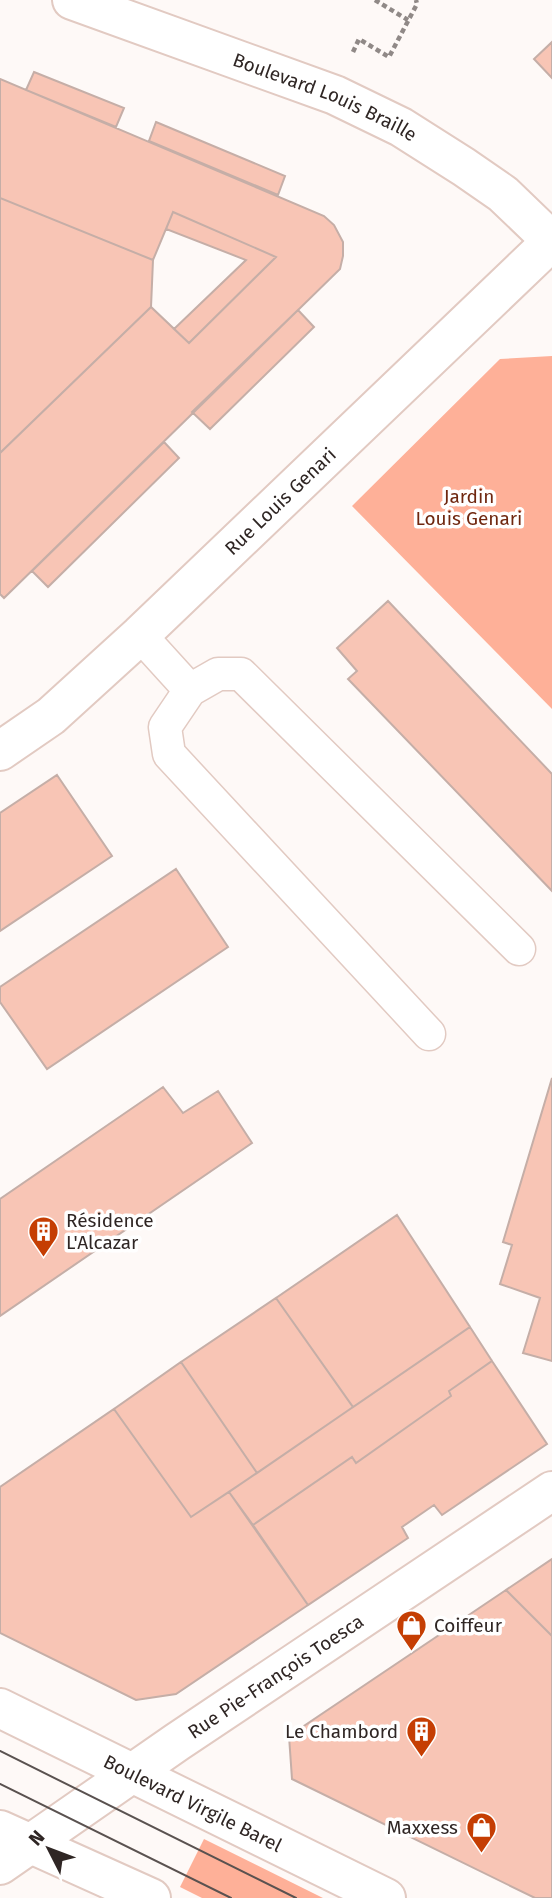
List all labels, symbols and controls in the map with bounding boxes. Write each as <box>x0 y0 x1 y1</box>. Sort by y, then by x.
street label: Boulevard Louis Braille <box>230 48 421 146</box>
street label: Rue Louis Genari <box>220 443 341 560</box>
park label: Jardin Louis Genari <box>416 485 522 530</box>
place label: Résidence L'Alcazar <box>66 1209 154 1254</box>
building icon: Résidence L'Alcazar <box>26 1214 60 1258</box>
shop icon: Coiffeur <box>394 1608 428 1652</box>
street label: Rue Pie-François Toesca <box>183 1609 368 1744</box>
place label: Coiffeur <box>434 1614 503 1637</box>
building icon: Le Chambord <box>404 1714 438 1758</box>
place label: Le Chambord <box>285 1720 398 1743</box>
street label: Boulevard Virgile Barel <box>100 1750 286 1857</box>
shop icon: Maxxess <box>464 1810 498 1854</box>
north arrow <box>14 1814 84 1884</box>
place label: Maxxess <box>387 1816 458 1839</box>
text: N <box>24 1826 50 1850</box>

